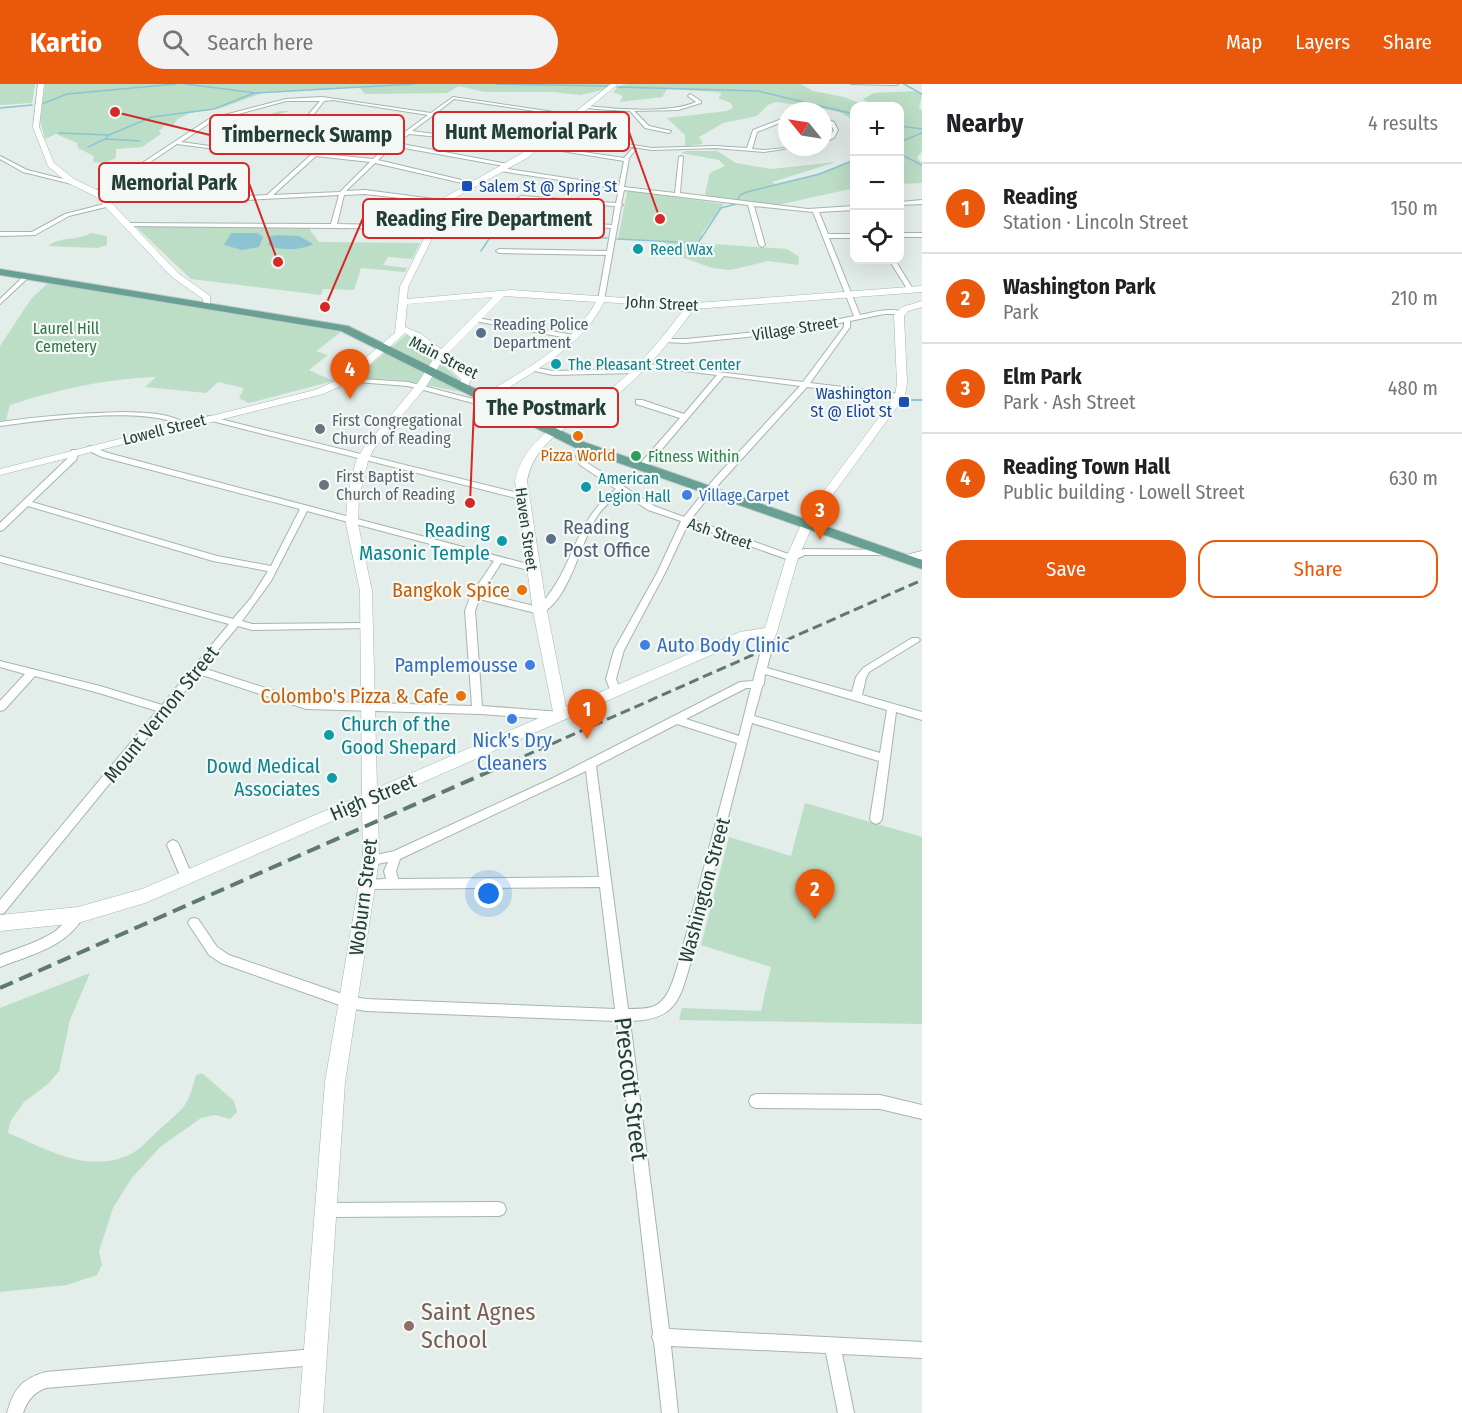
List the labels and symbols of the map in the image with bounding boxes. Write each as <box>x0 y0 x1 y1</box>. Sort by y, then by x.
north arrow <box>778 102 832 156</box>
callout: Hunt Memorial Park <box>433 112 629 151</box>
callout: Timberneck Swamp <box>210 115 404 154</box>
text: Hunt Memorial Park <box>445 119 617 145</box>
text: Timberneck Swamp <box>222 122 392 148</box>
callout: Memorial Park <box>99 163 249 202</box>
text: Memorial Park <box>111 170 237 196</box>
place label: Salem St @ Spring St <box>479 177 618 196</box>
marker: Salem St @ Spring St <box>460 179 474 193</box>
callout: Reading Fire Department <box>363 199 604 238</box>
text: Reading Fire Department <box>376 206 593 232</box>
place label: Reed Wax <box>650 240 713 259</box>
marker: Reed Wax <box>631 242 645 256</box>
street label: John Street <box>625 292 700 315</box>
street label: Village Street <box>751 312 840 345</box>
place label: Reading Police Department <box>493 315 589 352</box>
park label: Laurel Hill Cemetery <box>33 319 99 356</box>
marker: Reading Police Department <box>474 326 488 340</box>
street label: Main Street <box>406 332 482 383</box>
pin: 4 <box>330 350 370 399</box>
place label: The Pleasant Street Center <box>568 355 741 374</box>
marker: The Pleasant Street Center <box>549 357 563 371</box>
place label: Washington St @ Eliot St <box>810 384 893 421</box>
callout: The Postmark <box>474 388 618 427</box>
text: The Postmark <box>486 395 606 421</box>
marker: Washington St @ Eliot St <box>897 395 911 409</box>
street label: Lowell Street <box>121 410 208 449</box>
place label: First Congregational Church of Reading <box>332 411 462 448</box>
marker: First Congregational Church of Reading <box>313 422 327 436</box>
marker: Pizza World <box>571 429 585 443</box>
place label: Pizza World <box>541 446 616 465</box>
place label: Fitness Within <box>648 447 740 466</box>
marker: Fitness Within <box>629 449 643 463</box>
place label: First Baptist Church of Reading <box>336 467 455 504</box>
place label: American Legion Hall <box>598 469 671 506</box>
marker: First Baptist Church of Reading <box>317 478 331 492</box>
marker: American Legion Hall <box>579 480 593 494</box>
street label: Haven Street <box>511 486 542 573</box>
place label: Village Carpet <box>699 486 790 505</box>
marker: Village Carpet <box>680 488 694 502</box>
pin: 3 <box>800 490 840 540</box>
street label: Ash Street <box>685 514 755 554</box>
place label: Reading Post Office <box>563 515 650 562</box>
place label: Reading Masonic Temple <box>359 518 491 565</box>
marker: Reading Post Office <box>544 532 558 546</box>
marker: Reading Masonic Temple <box>495 534 509 548</box>
place label: Bangkok Spice <box>392 578 510 602</box>
marker: Bangkok Spice <box>515 583 529 597</box>
place label: Auto Body Clinic <box>657 633 790 657</box>
marker: Auto Body Clinic <box>638 638 652 652</box>
street label: Mount Vernon Street <box>98 640 224 787</box>
place label: Pamplemousse <box>395 653 518 677</box>
marker: Pamplemousse <box>523 658 537 672</box>
place label: Colombo's Pizza & Cafe <box>260 684 449 708</box>
marker: Colombo's Pizza & Cafe <box>454 689 468 703</box>
pin: 1 <box>568 690 606 739</box>
place label: Church of the Good Shepard <box>341 712 457 759</box>
marker: Nick's Dry Cleaners <box>505 712 519 726</box>
marker: Church of the Good Shepard <box>322 728 336 742</box>
place label: Nick's Dry Cleaners <box>472 728 552 775</box>
place label: Dowd Medical Associates <box>206 754 320 801</box>
street label: High Street <box>326 768 420 826</box>
marker: Dowd Medical Associates <box>325 771 339 785</box>
street label: Washington Street <box>673 814 735 965</box>
street label: Woburn Street <box>344 837 382 957</box>
pin: 2 <box>796 870 834 919</box>
your location <box>474 879 503 908</box>
street label: Prescott Street <box>608 1015 654 1163</box>
place label: Saint Agnes School <box>421 1298 536 1354</box>
marker: Saint Agnes School <box>402 1319 416 1333</box>

